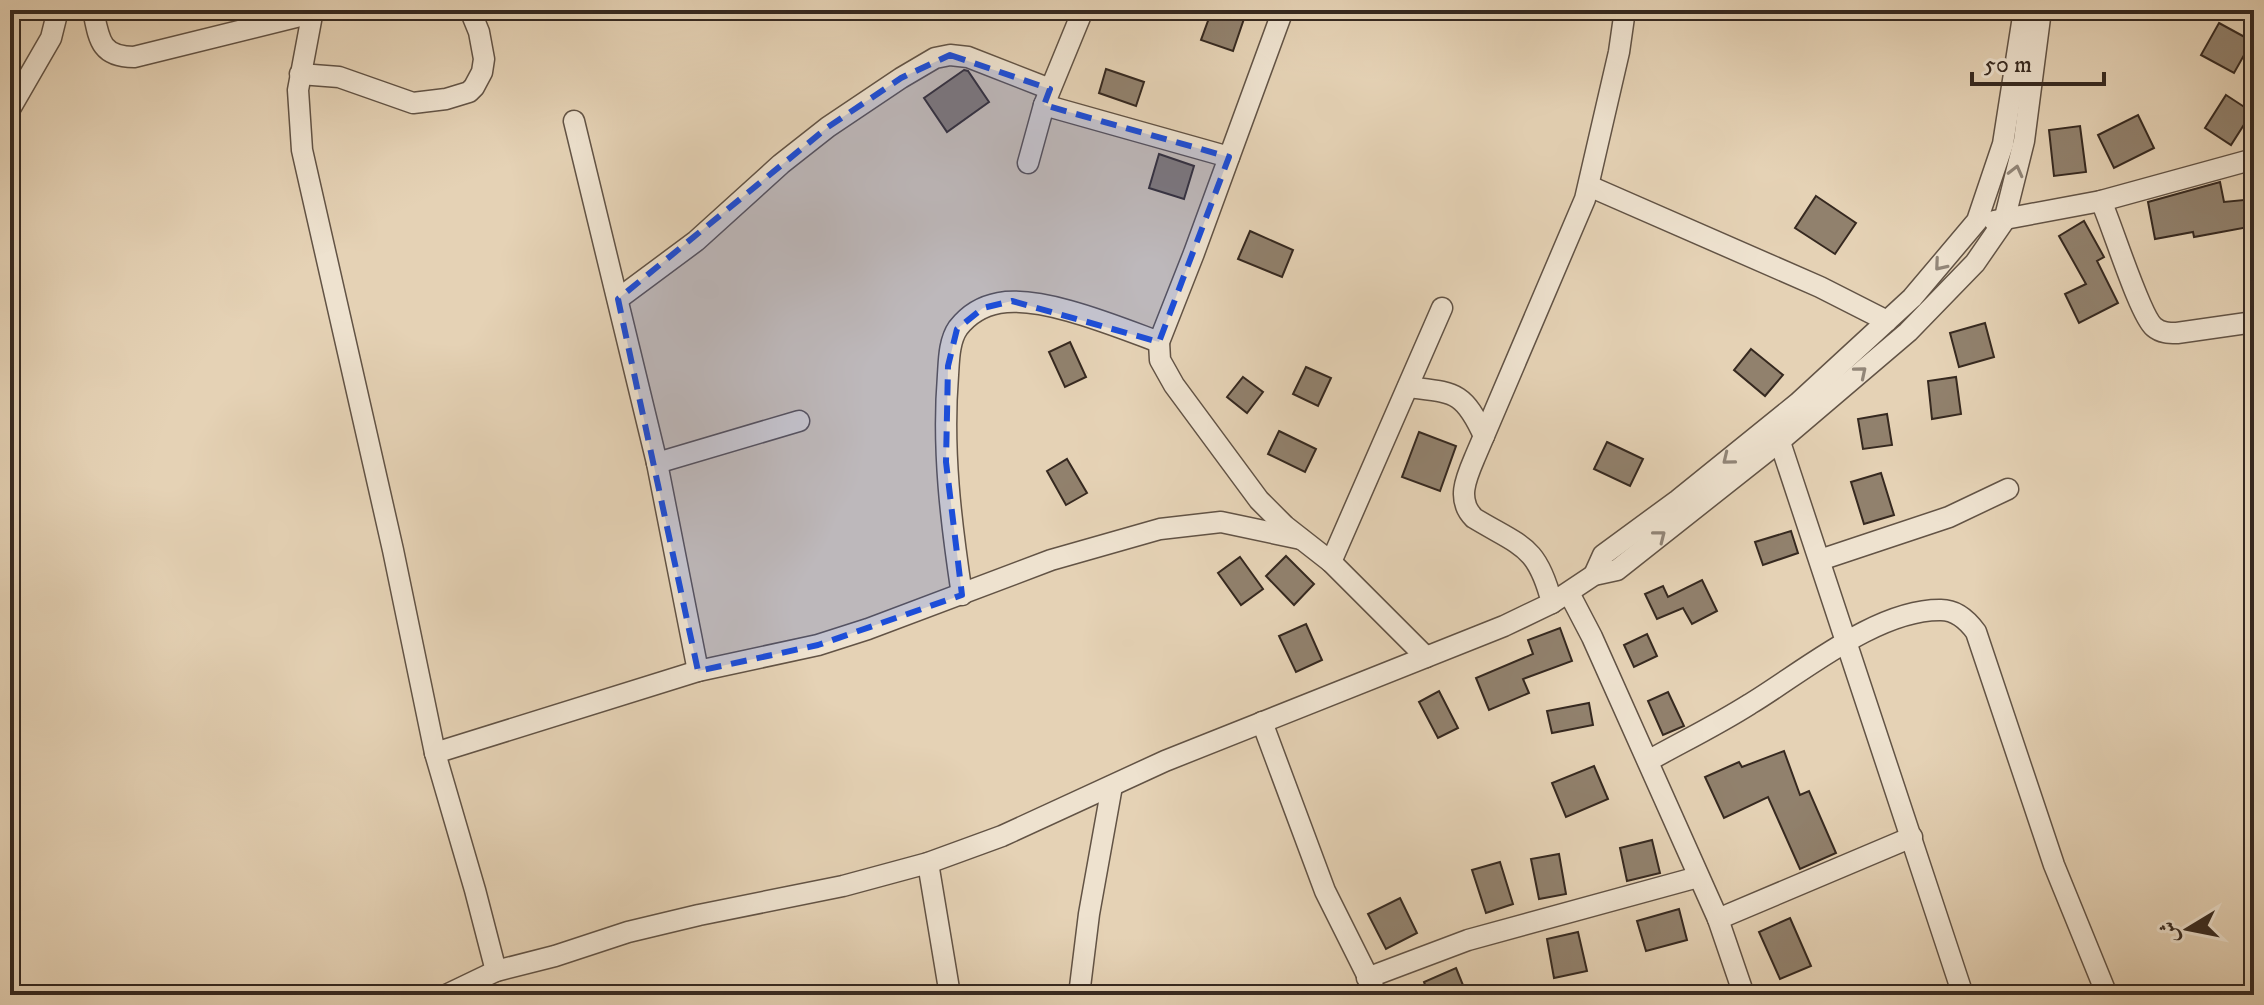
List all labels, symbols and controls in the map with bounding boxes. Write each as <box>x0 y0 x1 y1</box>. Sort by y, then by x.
scale bar <box>1972 36 2104 86</box>
text: 50 m <box>1984 50 2032 80</box>
one-way arrow <box>2007 165 2024 178</box>
one-way arrow <box>1935 255 1950 270</box>
one-way arrow <box>1852 367 1867 382</box>
one-way arrow <box>1723 449 1738 464</box>
one-way arrow <box>1651 532 1666 546</box>
north arrow <box>2148 889 2228 969</box>
text: ش <box>2155 919 2185 945</box>

